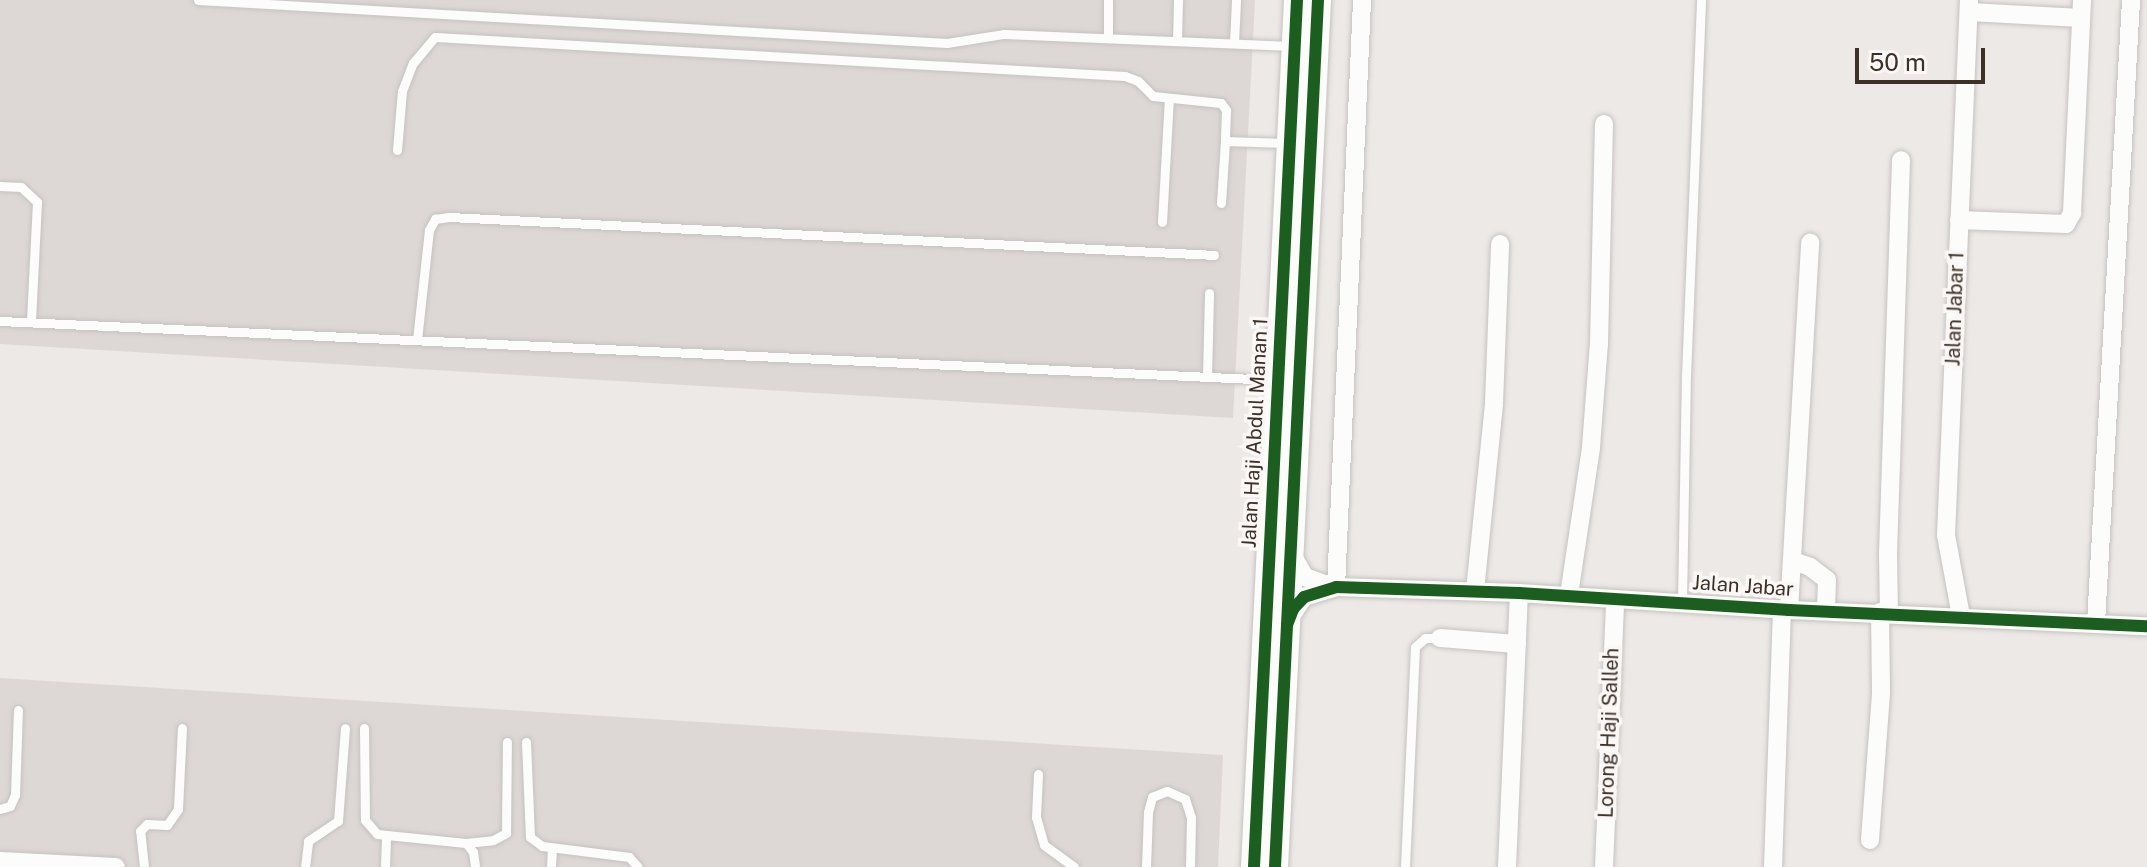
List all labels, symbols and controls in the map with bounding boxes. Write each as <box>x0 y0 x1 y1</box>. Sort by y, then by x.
scale bar <box>1859 32 1989 82</box>
text: 50 m <box>1869 48 1926 76</box>
street label: Jalan Jabar 1 <box>1941 251 1969 367</box>
street label: Jalan Haji Abdul Manan 1 <box>1237 317 1273 549</box>
street label: Jalan Jabar <box>1691 570 1795 602</box>
street label: Lorong Haji Salleh <box>1594 647 1624 819</box>

